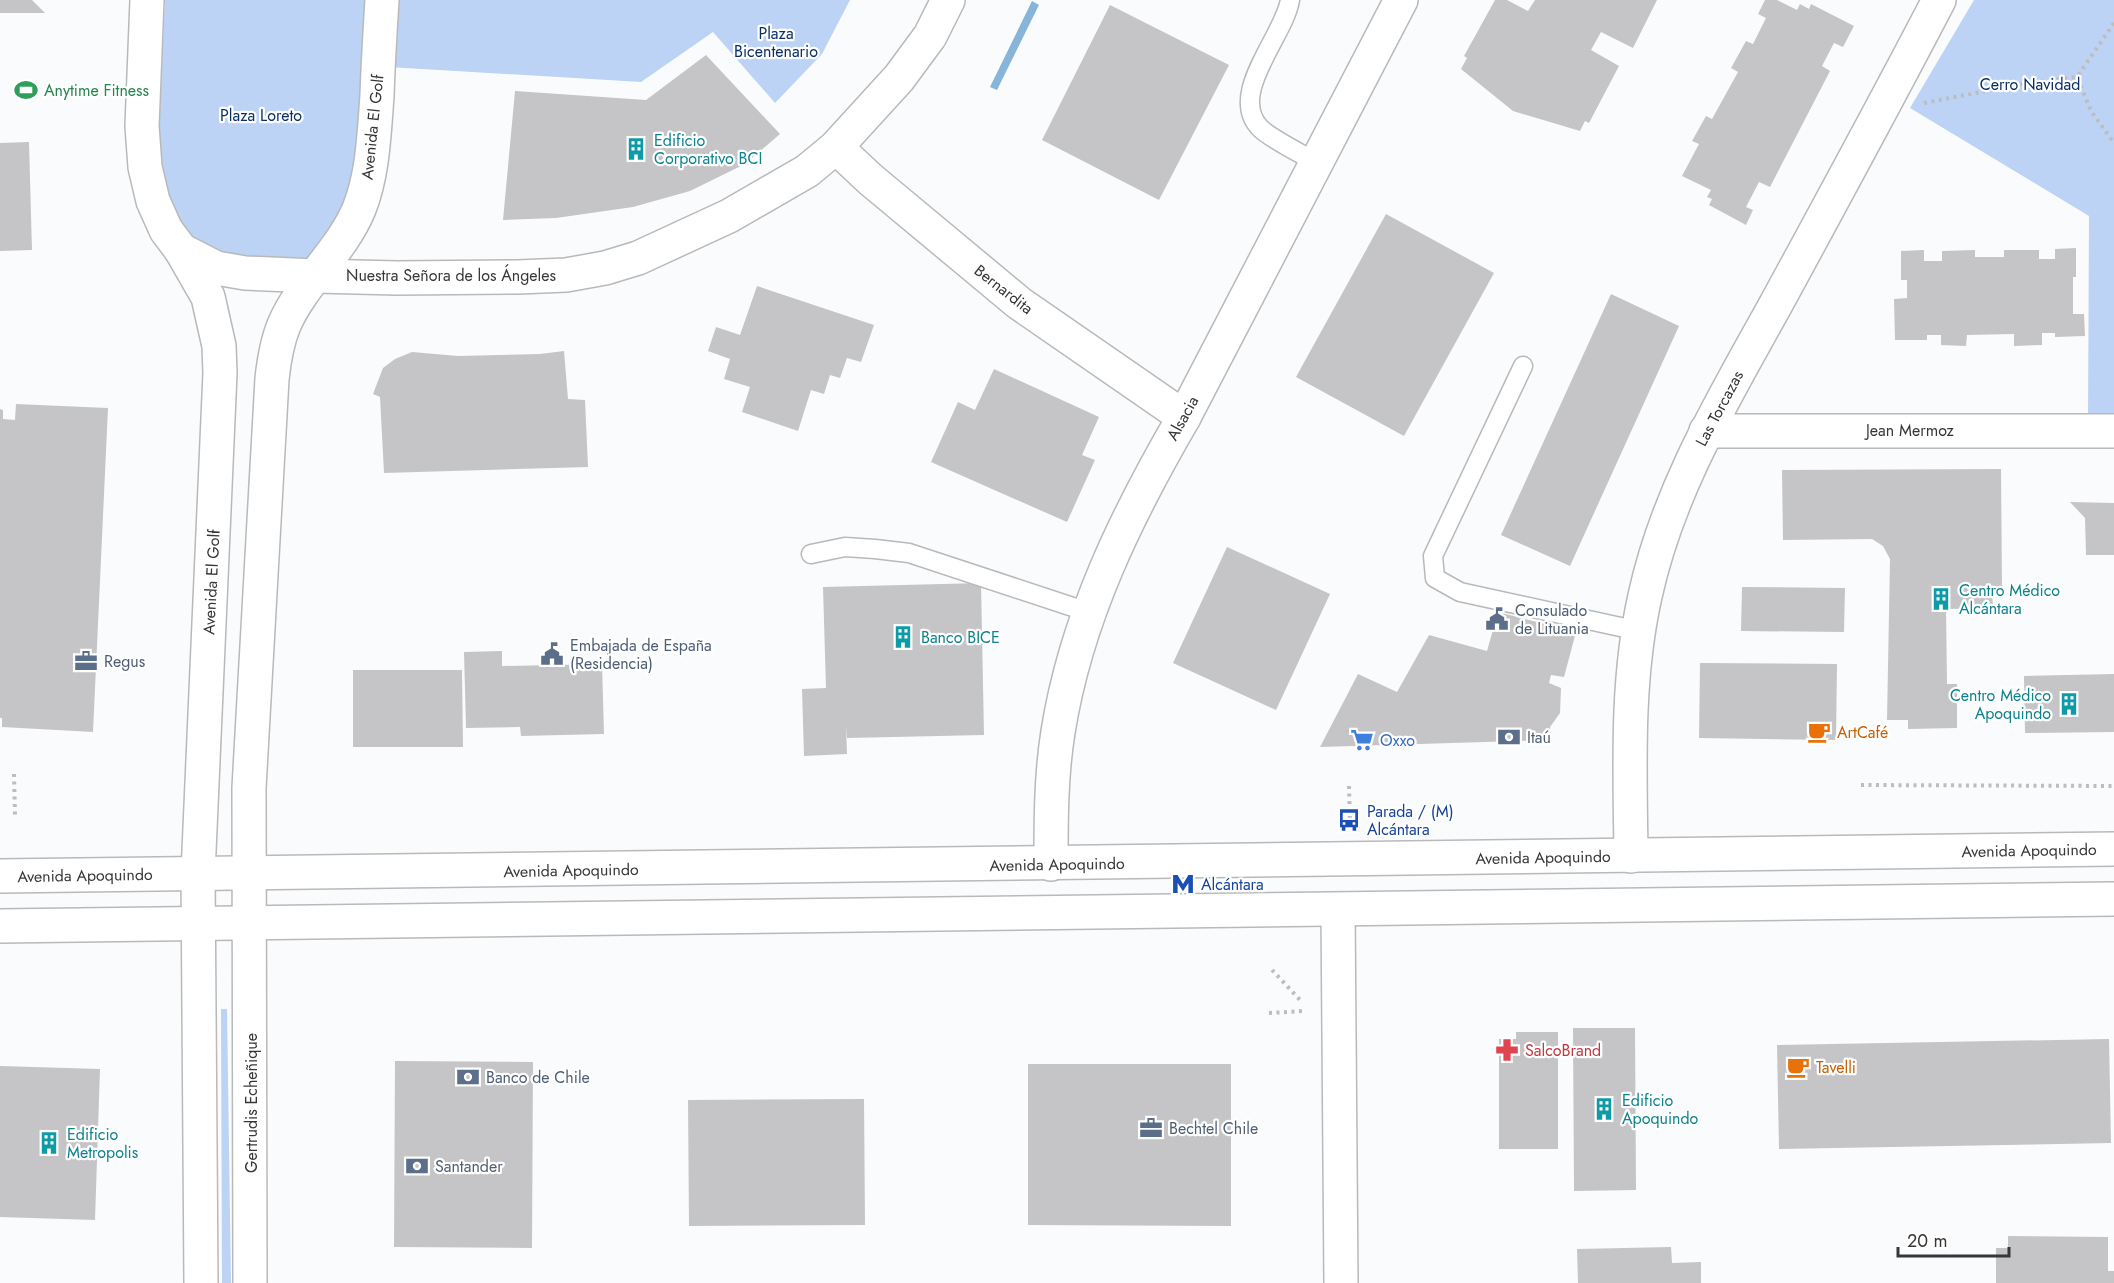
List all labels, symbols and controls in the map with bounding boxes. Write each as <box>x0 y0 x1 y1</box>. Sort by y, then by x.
park label: Plaza Bicentenario <box>734 22 818 63</box>
street label: Avenida El Golf <box>356 73 389 181</box>
park label: Cerro Navidad <box>1980 73 2080 96</box>
sports icon: Anytime Fitness <box>13 77 39 103</box>
place label: Anytime Fitness <box>44 79 149 102</box>
park label: Plaza Loreto <box>220 104 302 127</box>
place label: Edificio Corporativo BCI <box>654 129 762 170</box>
building icon: Edificio Corporativo BCI <box>623 136 649 162</box>
street label: Bernardita <box>969 259 1038 320</box>
street label: Nuestra Señora de los Ángeles <box>346 264 556 287</box>
street label: Las Torcazas <box>1690 366 1749 450</box>
street label: Alsacia <box>1161 392 1204 445</box>
street label: Jean Mermoz <box>1864 419 1955 442</box>
street label: Avenida El Golf <box>197 528 226 635</box>
place label: Centro Médico Alcántara <box>1959 579 2060 620</box>
building icon: Centro Médico Alcántara <box>1928 586 1954 612</box>
place label: Consulado de Lituania <box>1515 599 1589 640</box>
public building icon: Consulado de Lituania <box>1484 606 1510 632</box>
building icon: Banco BICE <box>890 624 916 650</box>
place label: Banco BICE <box>921 626 1000 649</box>
place label: Embajada de España (Residencia) <box>570 634 712 675</box>
public building icon: Embajada de España (Residencia) <box>539 641 565 667</box>
office icon: Regus <box>73 648 99 674</box>
place label: Regus <box>104 650 145 673</box>
place label: Centro Médico Apoquindo <box>1950 684 2051 725</box>
building icon: Centro Médico Apoquindo <box>2056 691 2082 717</box>
cafe icon: ArtCafé <box>1806 719 1832 745</box>
place label: ArtCafé <box>1837 721 1888 744</box>
bank icon: Itaú <box>1496 724 1522 750</box>
place label: Itaú <box>1527 726 1551 749</box>
supermarket icon: Oxxo <box>1349 727 1375 753</box>
place label: Oxxo <box>1380 729 1415 752</box>
place label: Parada / (M) Alcántara <box>1367 800 1454 841</box>
bus stop icon: Parada / (M) Alcántara <box>1336 807 1362 833</box>
street label: Avenida Apoquindo <box>1961 838 2097 863</box>
street label: Avenida Apoquindo <box>1475 845 1611 870</box>
street label: Avenida Apoquindo <box>989 852 1125 877</box>
street label: Avenida Apoquindo <box>503 858 639 883</box>
street label: Avenida Apoquindo <box>17 863 153 888</box>
metro station icon: Alcántara <box>1170 871 1196 897</box>
place label: Alcántara <box>1201 873 1264 896</box>
street label: Gertrudis Echeñique <box>240 1033 263 1173</box>
pharmacy icon: SalcoBrand <box>1494 1037 1520 1063</box>
place label: SalcoBrand <box>1525 1039 1601 1062</box>
cafe icon: Tavelli <box>1785 1054 1811 1080</box>
place label: Tavelli <box>1816 1056 1856 1079</box>
bank icon: Banco de Chile <box>455 1064 481 1090</box>
place label: Banco de Chile <box>486 1066 590 1089</box>
place label: Edificio Apoquindo <box>1622 1089 1699 1130</box>
building icon: Edificio Apoquindo <box>1591 1096 1617 1122</box>
office icon: Bechtel Chile <box>1138 1115 1164 1141</box>
place label: Bechtel Chile <box>1169 1117 1258 1140</box>
place label: Edificio Metropolis <box>67 1123 138 1164</box>
building icon: Edificio Metropolis <box>36 1130 62 1156</box>
bank icon: Santander <box>404 1153 430 1179</box>
place label: Santander <box>435 1155 503 1178</box>
scale bar <box>1898 1220 2009 1258</box>
text: 20 m <box>1907 1228 1947 1254</box>

